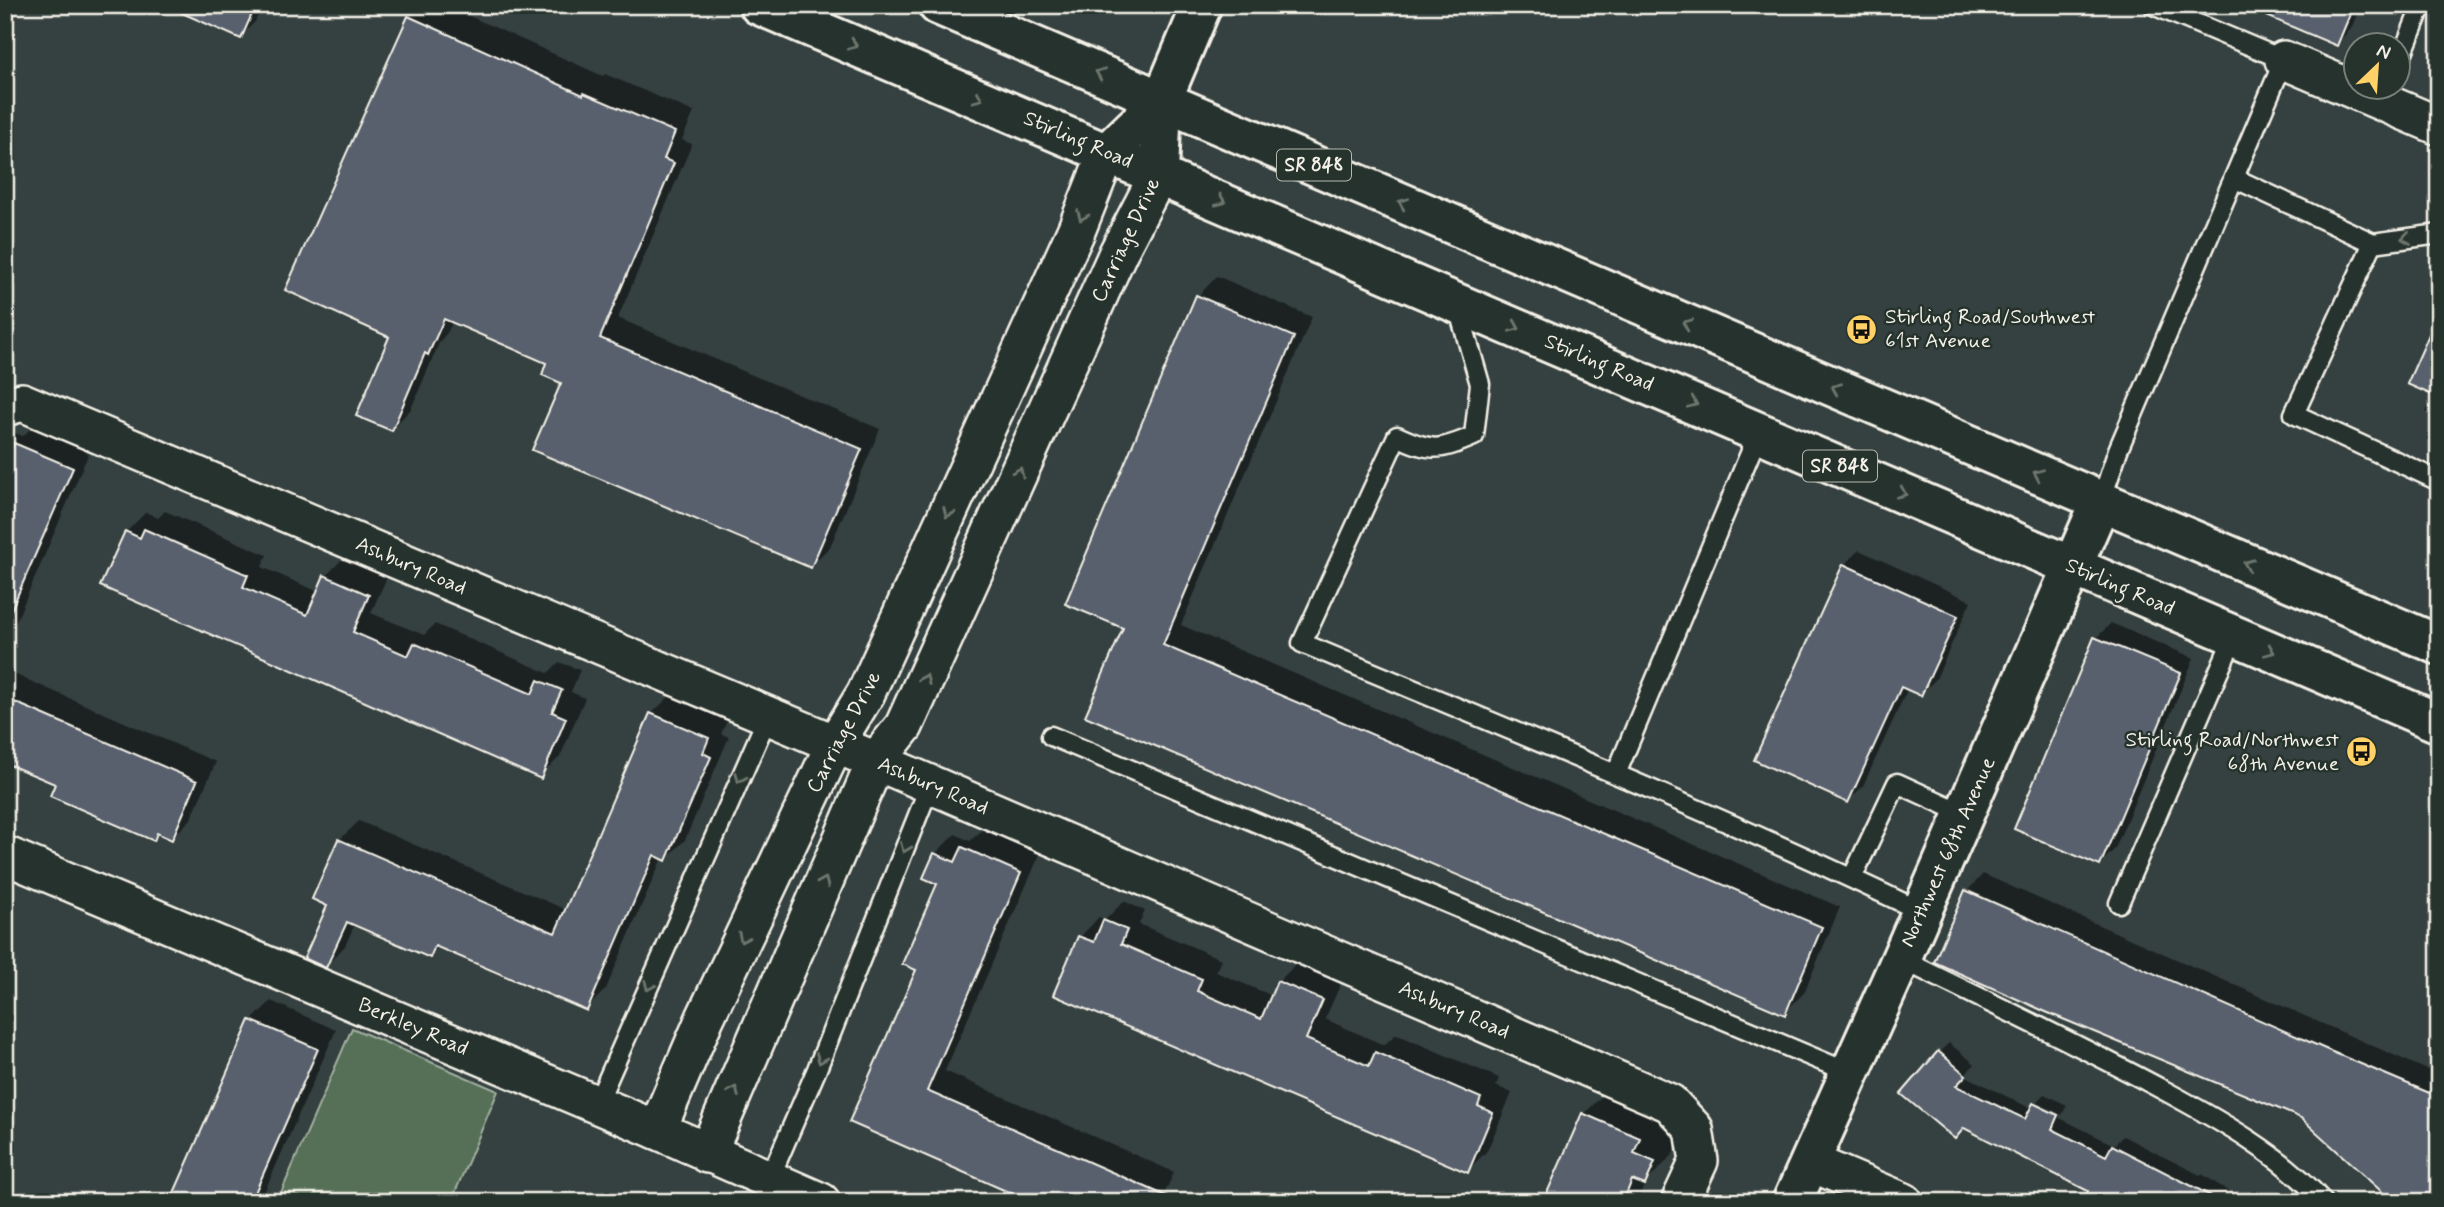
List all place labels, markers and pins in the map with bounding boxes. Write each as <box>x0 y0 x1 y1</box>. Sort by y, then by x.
place label: Stirling Road/Southwest 61st Avenue <box>1885 303 2096 355</box>
bus stop icon: Stirling Road/Southwest 61st Avenue <box>1845 312 1879 346</box>
place label: Stirling Road/Northwest 68th Avenue <box>2126 726 2339 778</box>
bus stop icon: Stirling Road/Northwest 68th Avenue <box>2345 735 2379 769</box>

